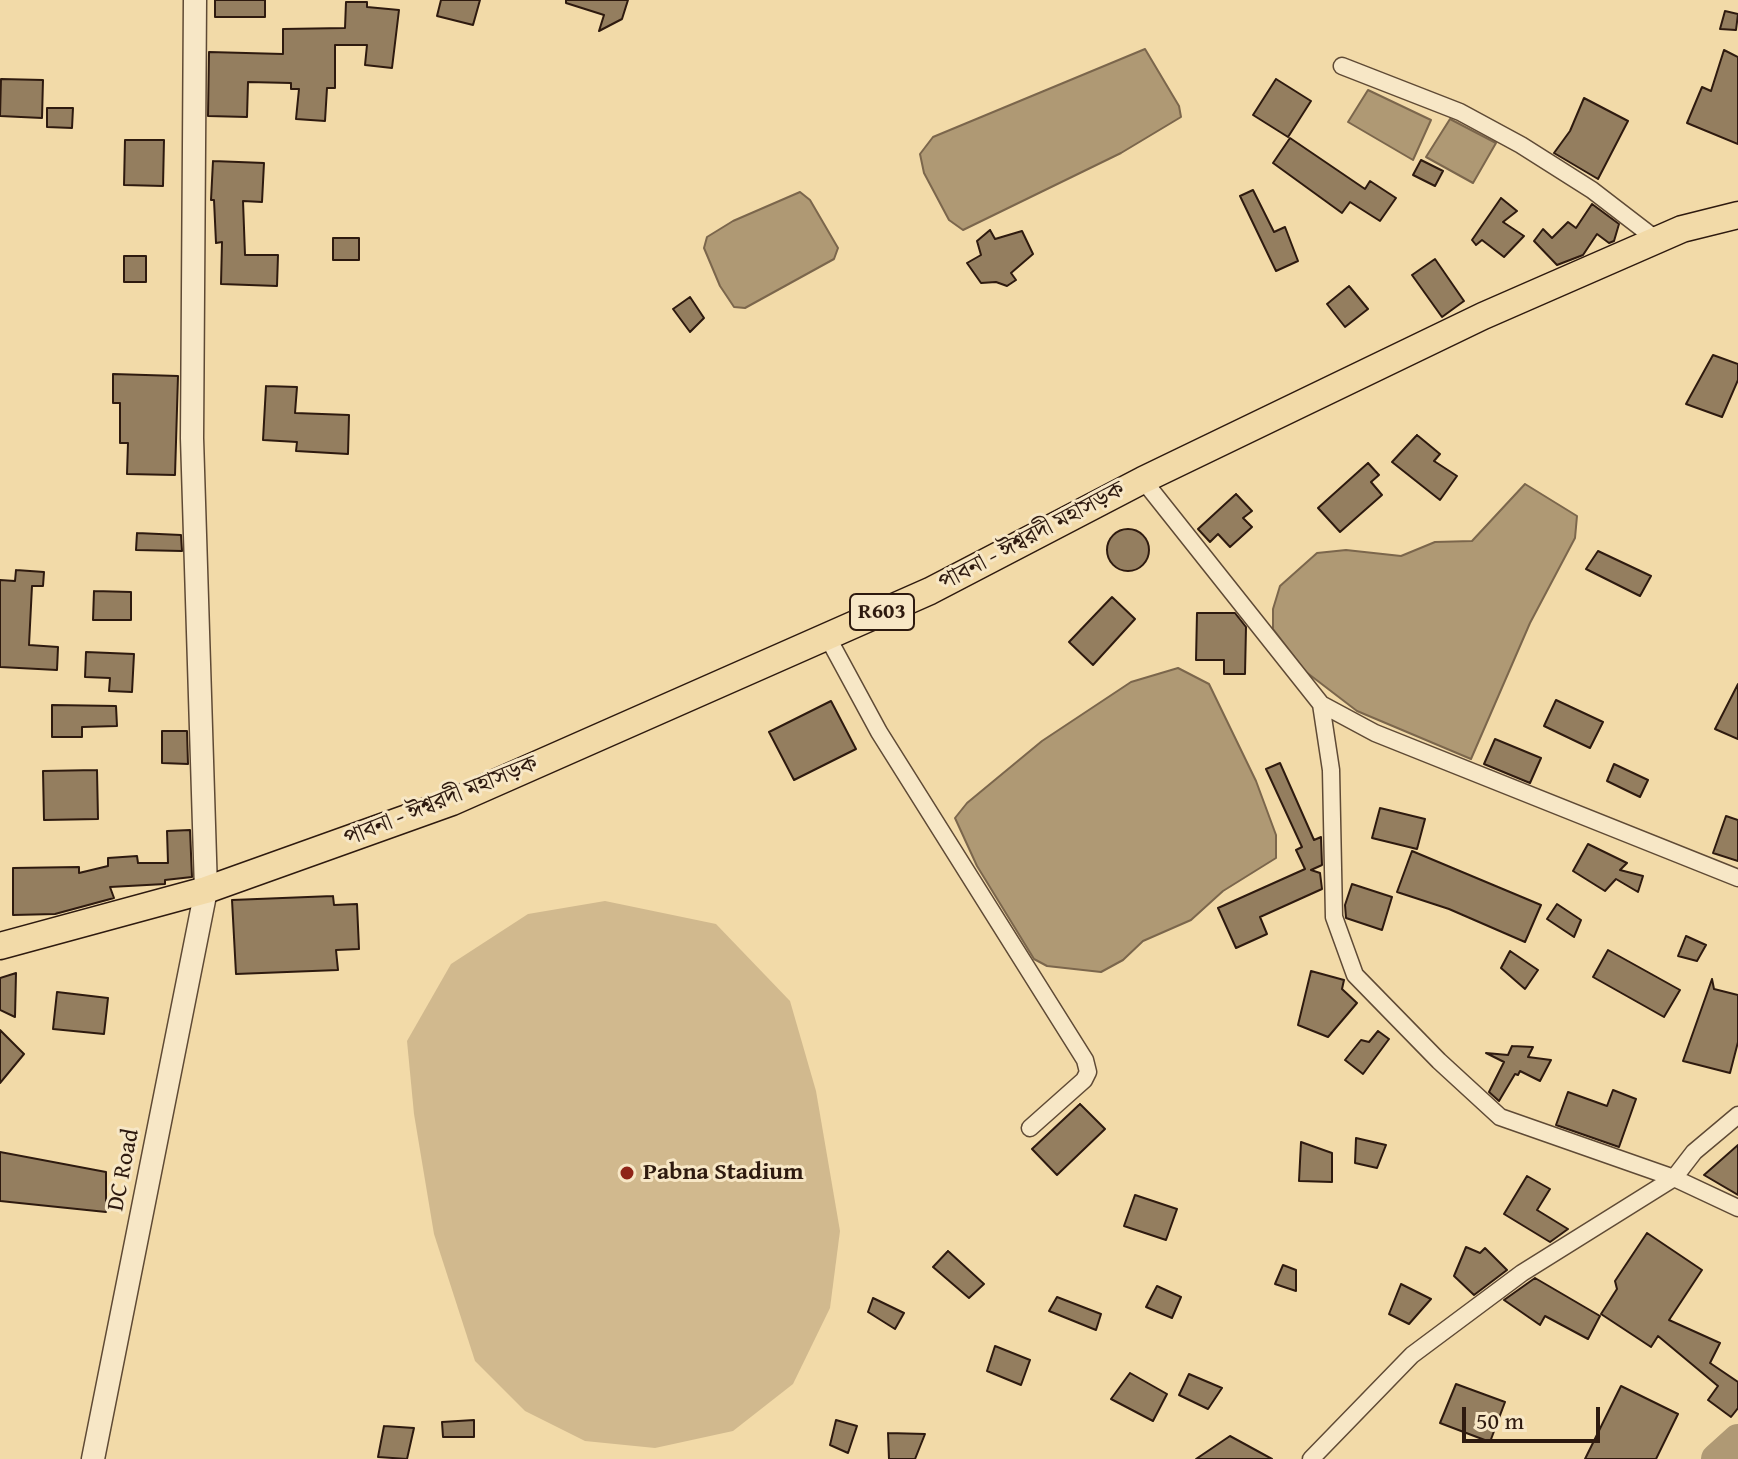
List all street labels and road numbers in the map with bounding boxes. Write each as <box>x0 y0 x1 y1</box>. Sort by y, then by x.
street label: পাবনা - ঈশ্বরদী মহাসড়ক <box>934 476 1130 598</box>
road number: R603 <box>850 594 914 630</box>
street label: পাবনা - ঈশ্বরদী মহাসড়ক <box>340 750 542 854</box>
street label: DC Road <box>102 1126 146 1214</box>

